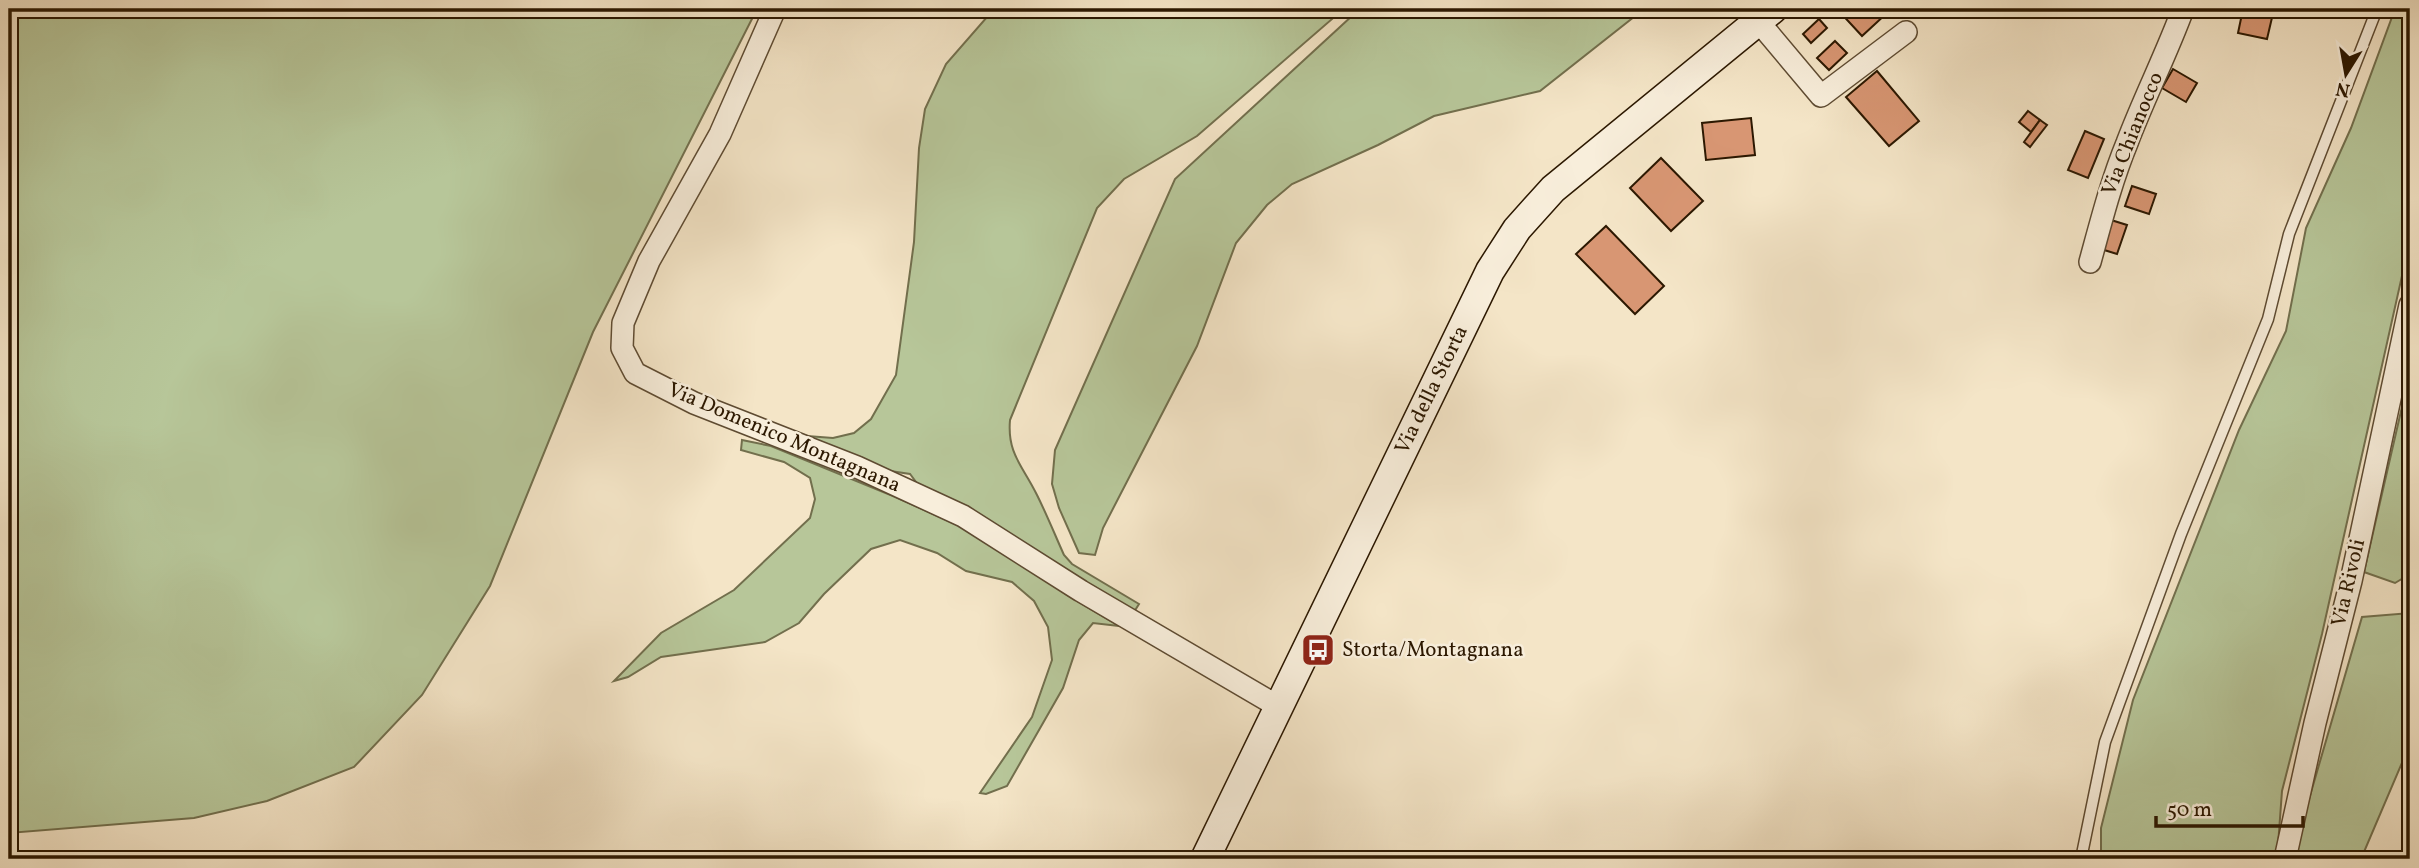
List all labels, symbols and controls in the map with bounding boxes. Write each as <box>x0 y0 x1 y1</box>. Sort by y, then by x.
north arrow <box>2310 38 2380 108</box>
street label: Via Chianocco <box>2095 68 2171 200</box>
text: N <box>2334 75 2352 103</box>
street label: Via della Storta <box>1388 321 1476 459</box>
street label: Via Domenico Montagnana <box>663 376 905 500</box>
street label: Via Rivoli <box>2325 536 2373 630</box>
bus stop icon: Storta/Montagnana <box>1299 631 1337 669</box>
place label: Storta/Montagnana <box>1342 636 1524 665</box>
scale bar <box>2156 784 2304 828</box>
text: 50 m <box>2167 796 2212 825</box>

